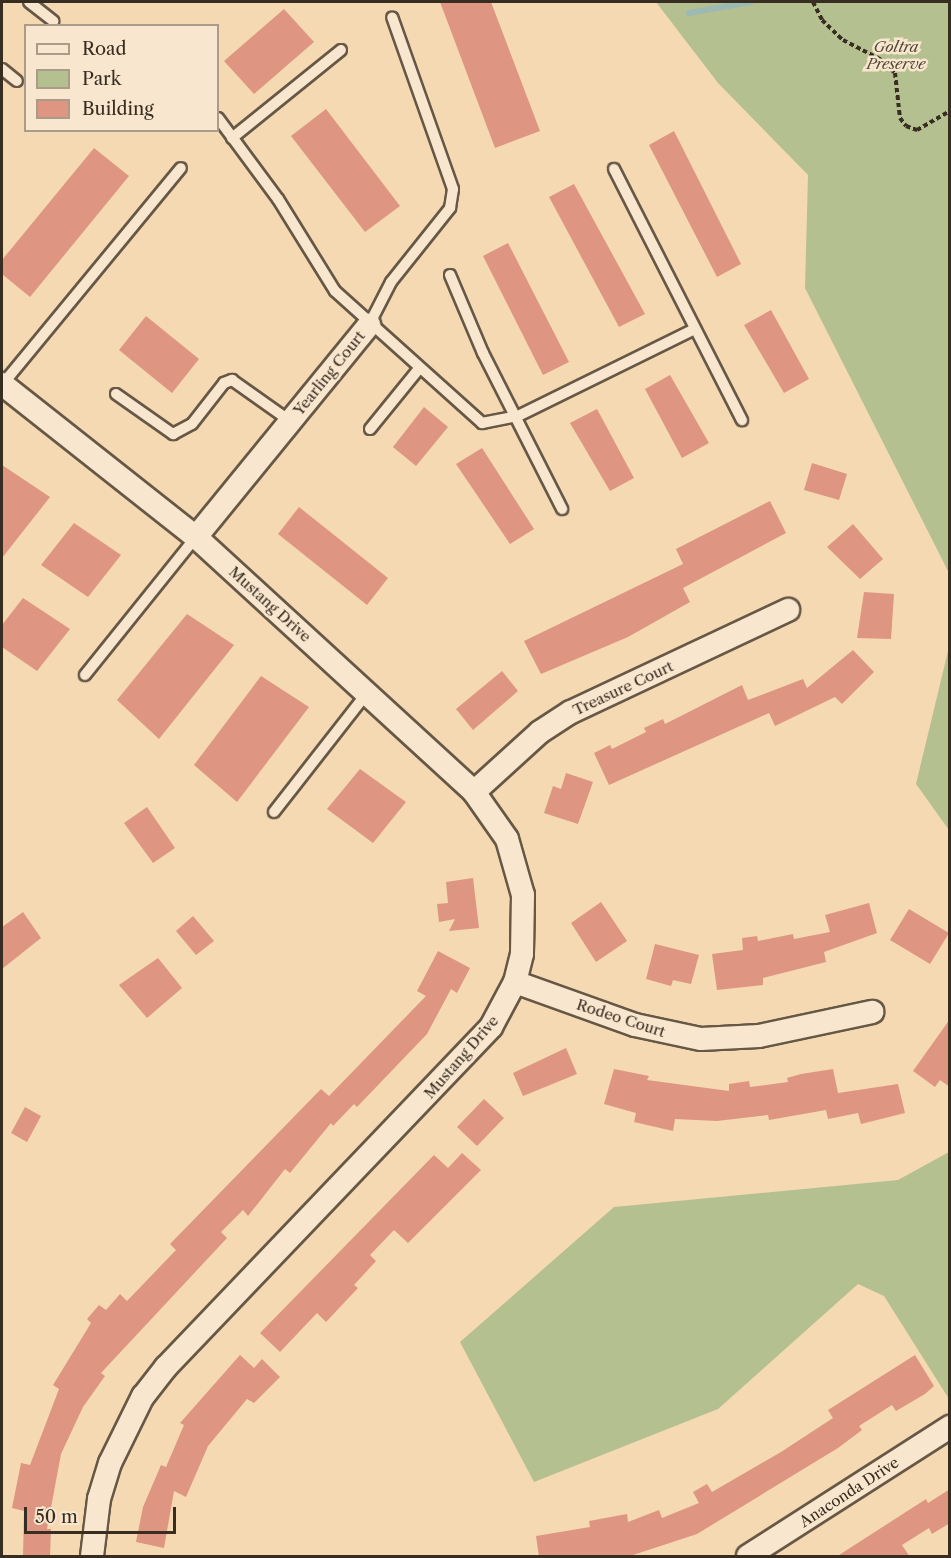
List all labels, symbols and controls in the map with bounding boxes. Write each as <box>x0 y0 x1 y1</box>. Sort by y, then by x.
legend <box>24 24 219 132</box>
park label: Goltra Preserve <box>867 37 925 72</box>
text: Road <box>82 38 127 60</box>
text: Park <box>82 68 121 90</box>
text: Building <box>82 98 154 120</box>
street label: Yearling Court <box>289 327 369 419</box>
street label: Mustang Drive <box>225 562 315 646</box>
street label: Treasure Court <box>570 657 676 719</box>
street label: Rodeo Court <box>574 995 668 1041</box>
street label: Mustang Drive <box>420 1012 502 1102</box>
street label: Anaconda Drive <box>796 1453 902 1531</box>
scale bar <box>27 1495 178 1533</box>
text: 50 m <box>35 1506 78 1528</box>

